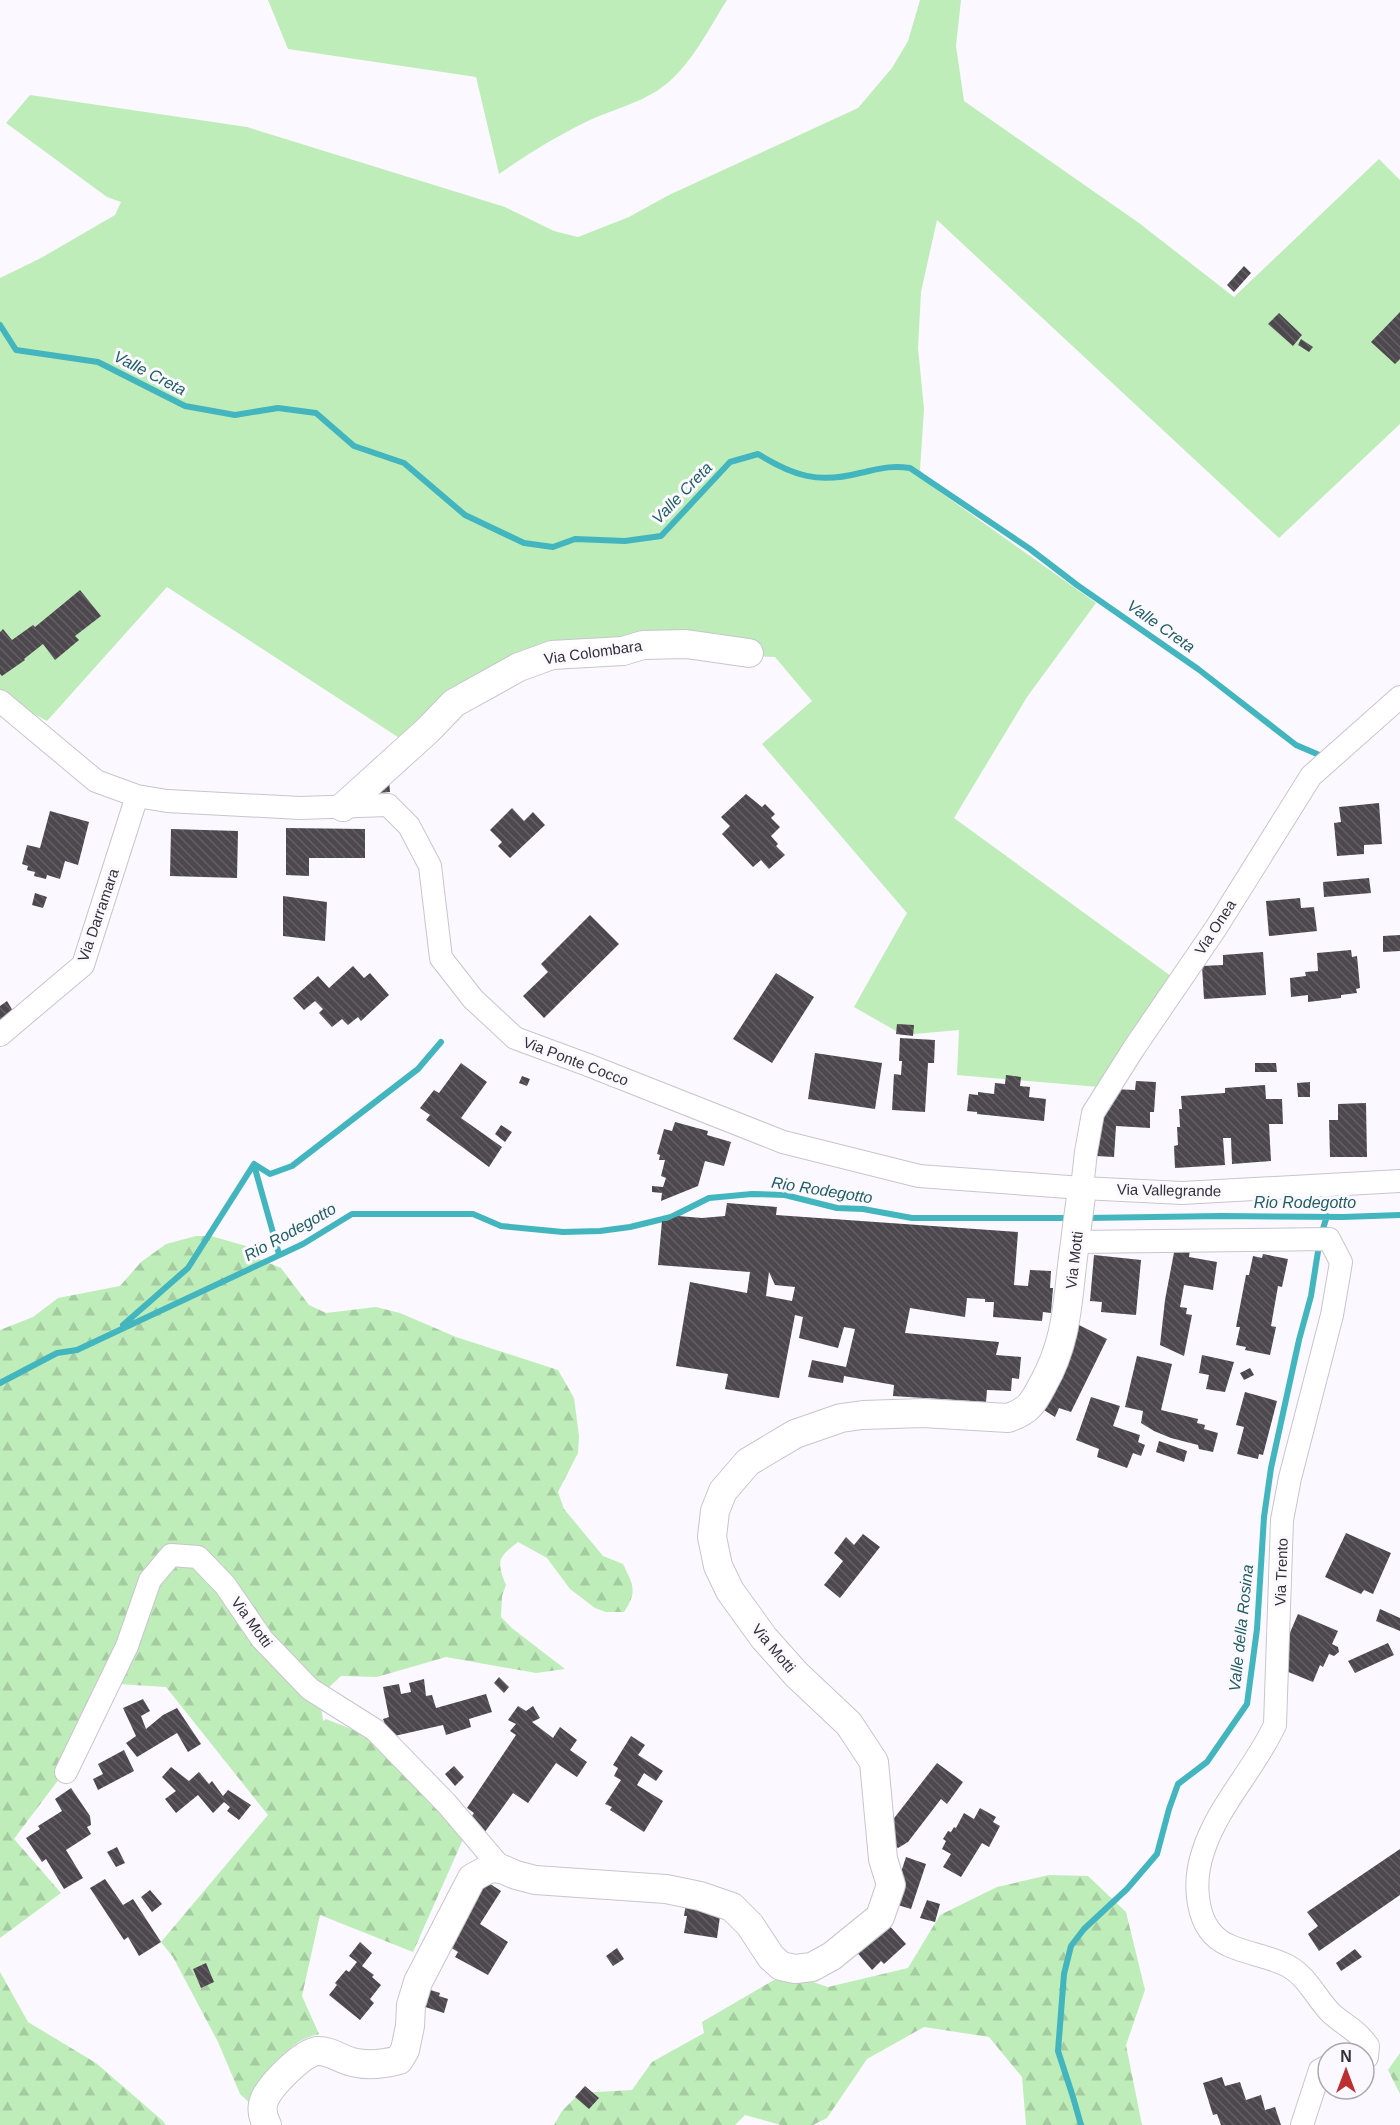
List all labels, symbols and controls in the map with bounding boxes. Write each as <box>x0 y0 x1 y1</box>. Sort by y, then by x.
water label: Valle Creta <box>111 348 189 398</box>
water label: Valle Creta <box>649 459 715 527</box>
water label: Valle Creta <box>1124 597 1198 656</box>
street label: Via Colombara <box>543 637 644 667</box>
street label: Via Darramara <box>74 866 122 964</box>
street label: Via Onea <box>1191 896 1239 958</box>
street label: Via Ponte Cocco <box>521 1033 631 1089</box>
water label: Rio Rodegotto <box>770 1174 874 1206</box>
street label: Via Vallegrande <box>1117 1181 1221 1199</box>
water label: Rio Rodegotto <box>1254 1194 1356 1211</box>
water label: Rio Rodegotto <box>241 1200 339 1264</box>
street label: Via Motti <box>1062 1230 1086 1290</box>
street label: Via Trento <box>1271 1538 1291 1606</box>
water label: Valle della Rosina <box>1226 1564 1256 1692</box>
street label: Via Motti <box>228 1594 276 1650</box>
street label: Via Motti <box>749 1620 799 1676</box>
north arrow <box>1316 2041 1376 2101</box>
text: N <box>1340 2048 1352 2065</box>

